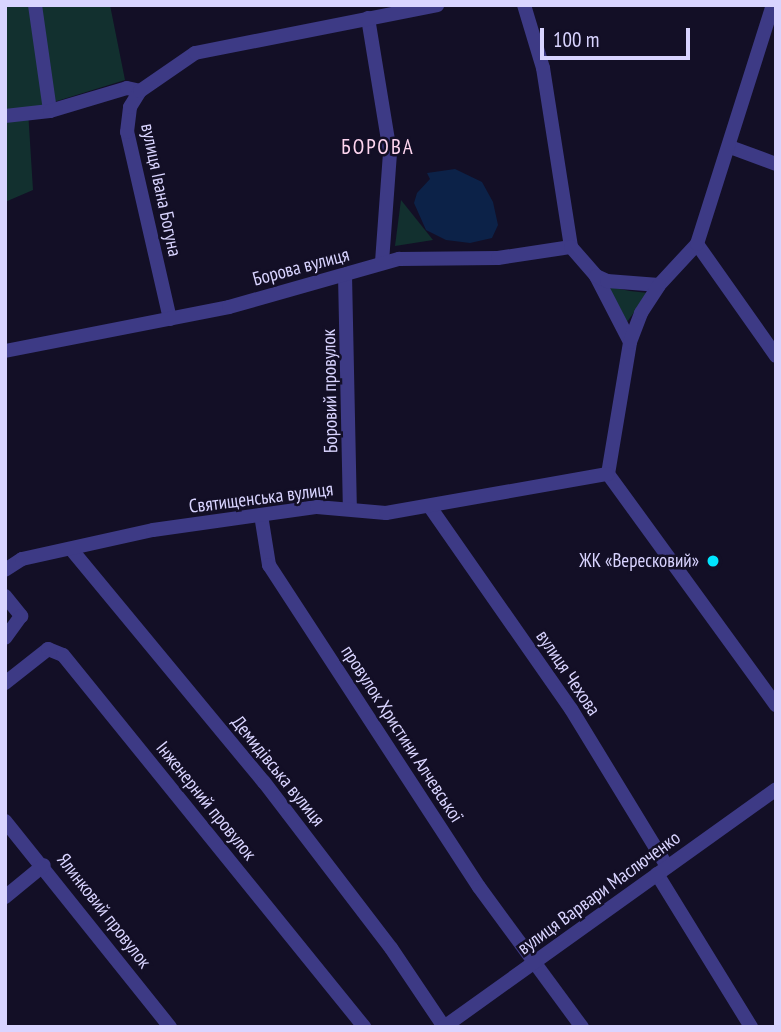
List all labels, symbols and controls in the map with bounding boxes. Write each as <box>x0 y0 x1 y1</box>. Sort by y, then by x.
scale bar <box>543 14 694 58</box>
text: 100 m <box>553 26 599 53</box>
street label: вулиця Івана Богуна <box>136 121 186 259</box>
district label: БОРОВА <box>342 134 414 160</box>
street label: Борова вулиця <box>250 243 352 291</box>
street label: Боровий провулок <box>318 329 342 453</box>
street label: Святищенська вулиця <box>188 478 334 518</box>
place label: ЖК «Вересковий» <box>579 550 699 572</box>
marker: ЖК «Вересковий» <box>705 553 721 569</box>
street label: вулиця Чехова <box>531 626 605 720</box>
street label: провулок Христини Алчевської <box>336 641 468 827</box>
street label: Демидівська вулиця <box>227 711 329 831</box>
street label: Інженерний провулок <box>151 737 261 865</box>
street label: вулиця Варвари Маслюченко <box>513 826 685 960</box>
street label: Ялинковий провулок <box>52 849 156 973</box>

